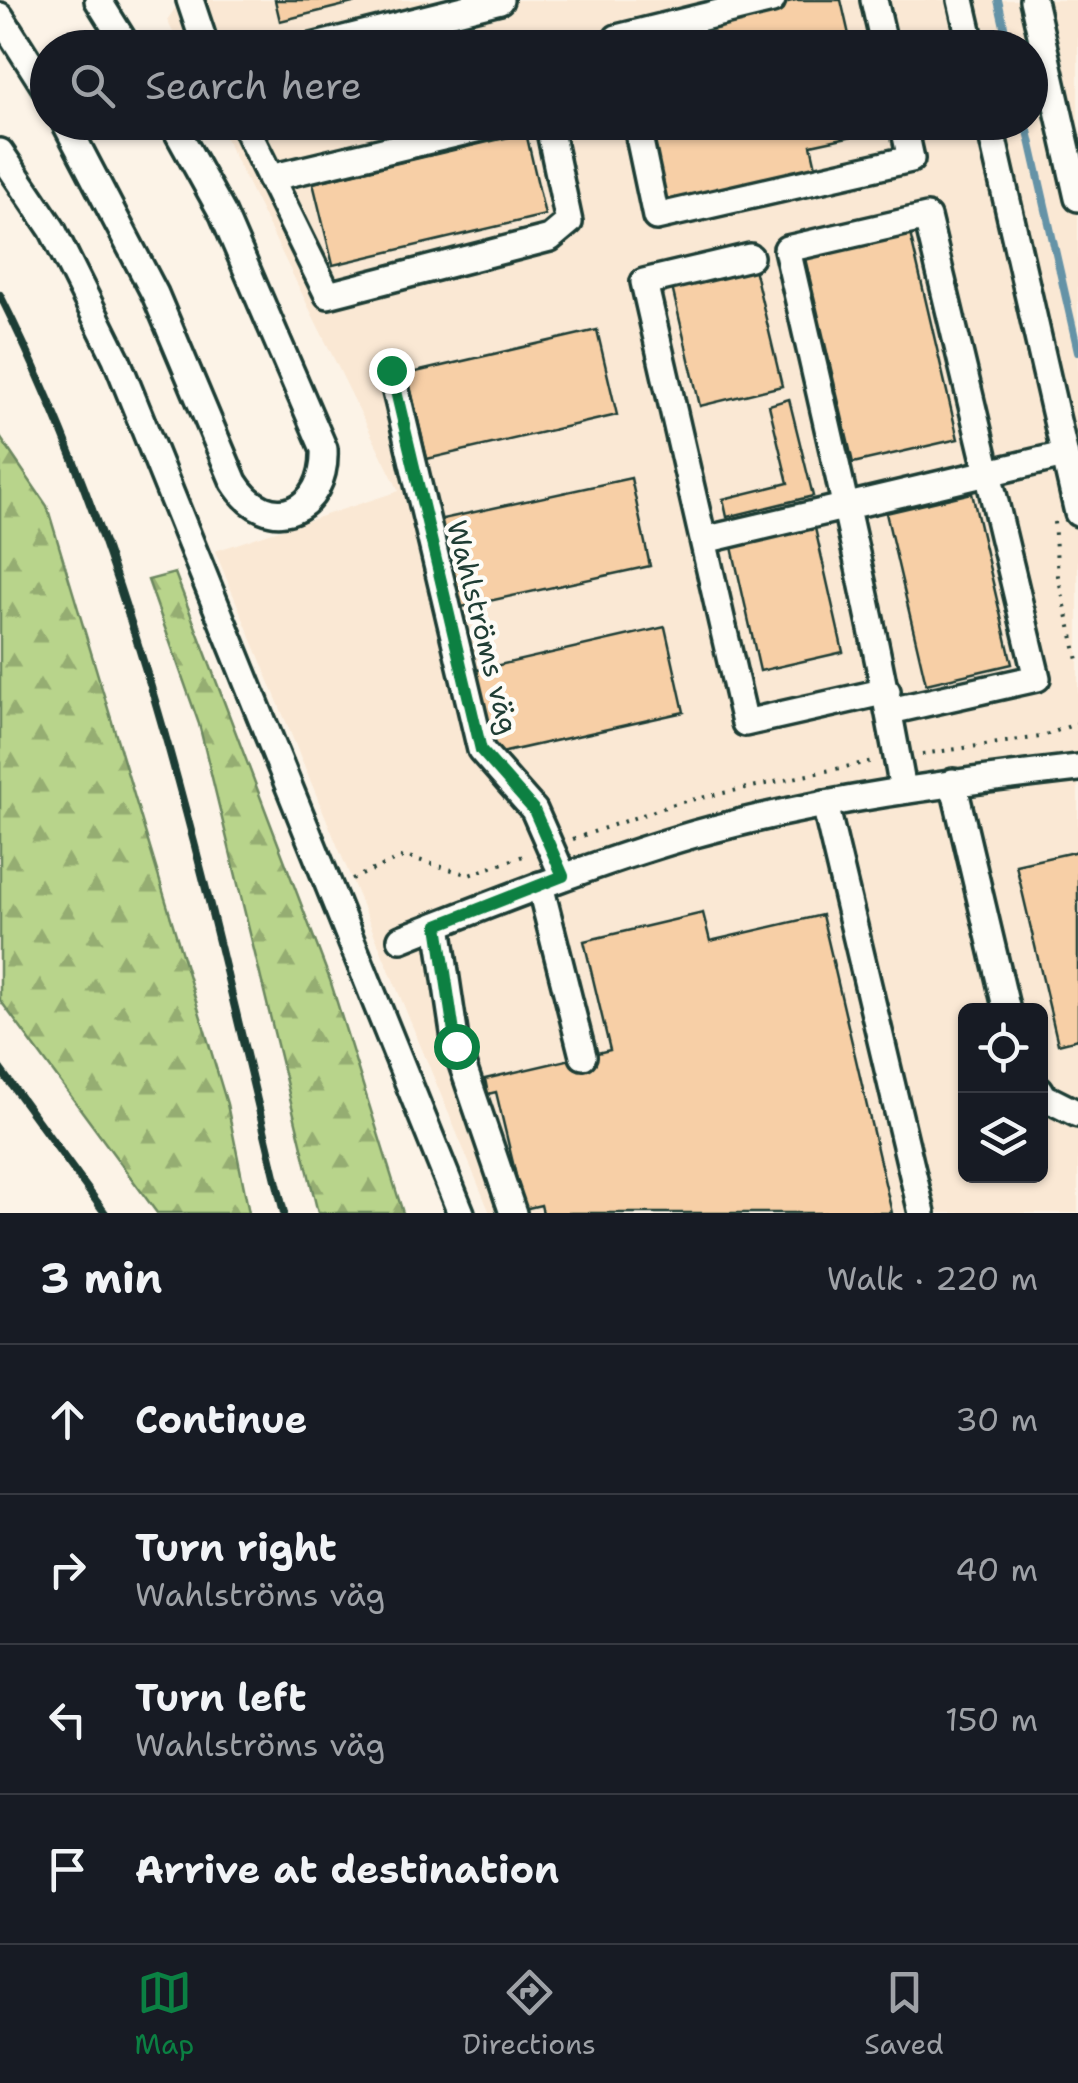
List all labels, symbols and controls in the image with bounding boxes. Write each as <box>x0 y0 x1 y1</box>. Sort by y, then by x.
search box <box>30 30 1048 140</box>
icon: search <box>65 58 120 113</box>
text: Search here <box>145 60 362 111</box>
route end <box>369 348 415 394</box>
street label: Wahlströms väg <box>438 516 528 738</box>
map controls <box>958 1003 1048 1183</box>
button: locate <box>958 1003 1048 1093</box>
route start <box>434 1024 480 1070</box>
button: layers <box>958 1093 1048 1183</box>
text: 3 min <box>40 1250 162 1306</box>
text: Walk · 220 m <box>827 1257 1038 1300</box>
icon: ahead <box>40 1392 95 1447</box>
text: Continue <box>135 1394 307 1445</box>
text: 30 m <box>955 1398 1038 1441</box>
text: Turn right <box>135 1522 337 1573</box>
icon: right <box>40 1542 95 1597</box>
text: 40 m <box>955 1548 1038 1591</box>
text: Wahlströms väg <box>135 1573 385 1616</box>
text: Turn left <box>135 1672 307 1723</box>
icon: left <box>40 1692 95 1747</box>
text: 150 m <box>945 1698 1038 1741</box>
text: Wahlströms väg <box>135 1723 385 1766</box>
icon: arrive <box>40 1842 95 1897</box>
text: Arrive at destination <box>135 1844 559 1895</box>
tab: Map <box>134 1965 194 2063</box>
tab: Directions <box>463 1965 596 2063</box>
tab: Saved <box>864 1965 944 2063</box>

